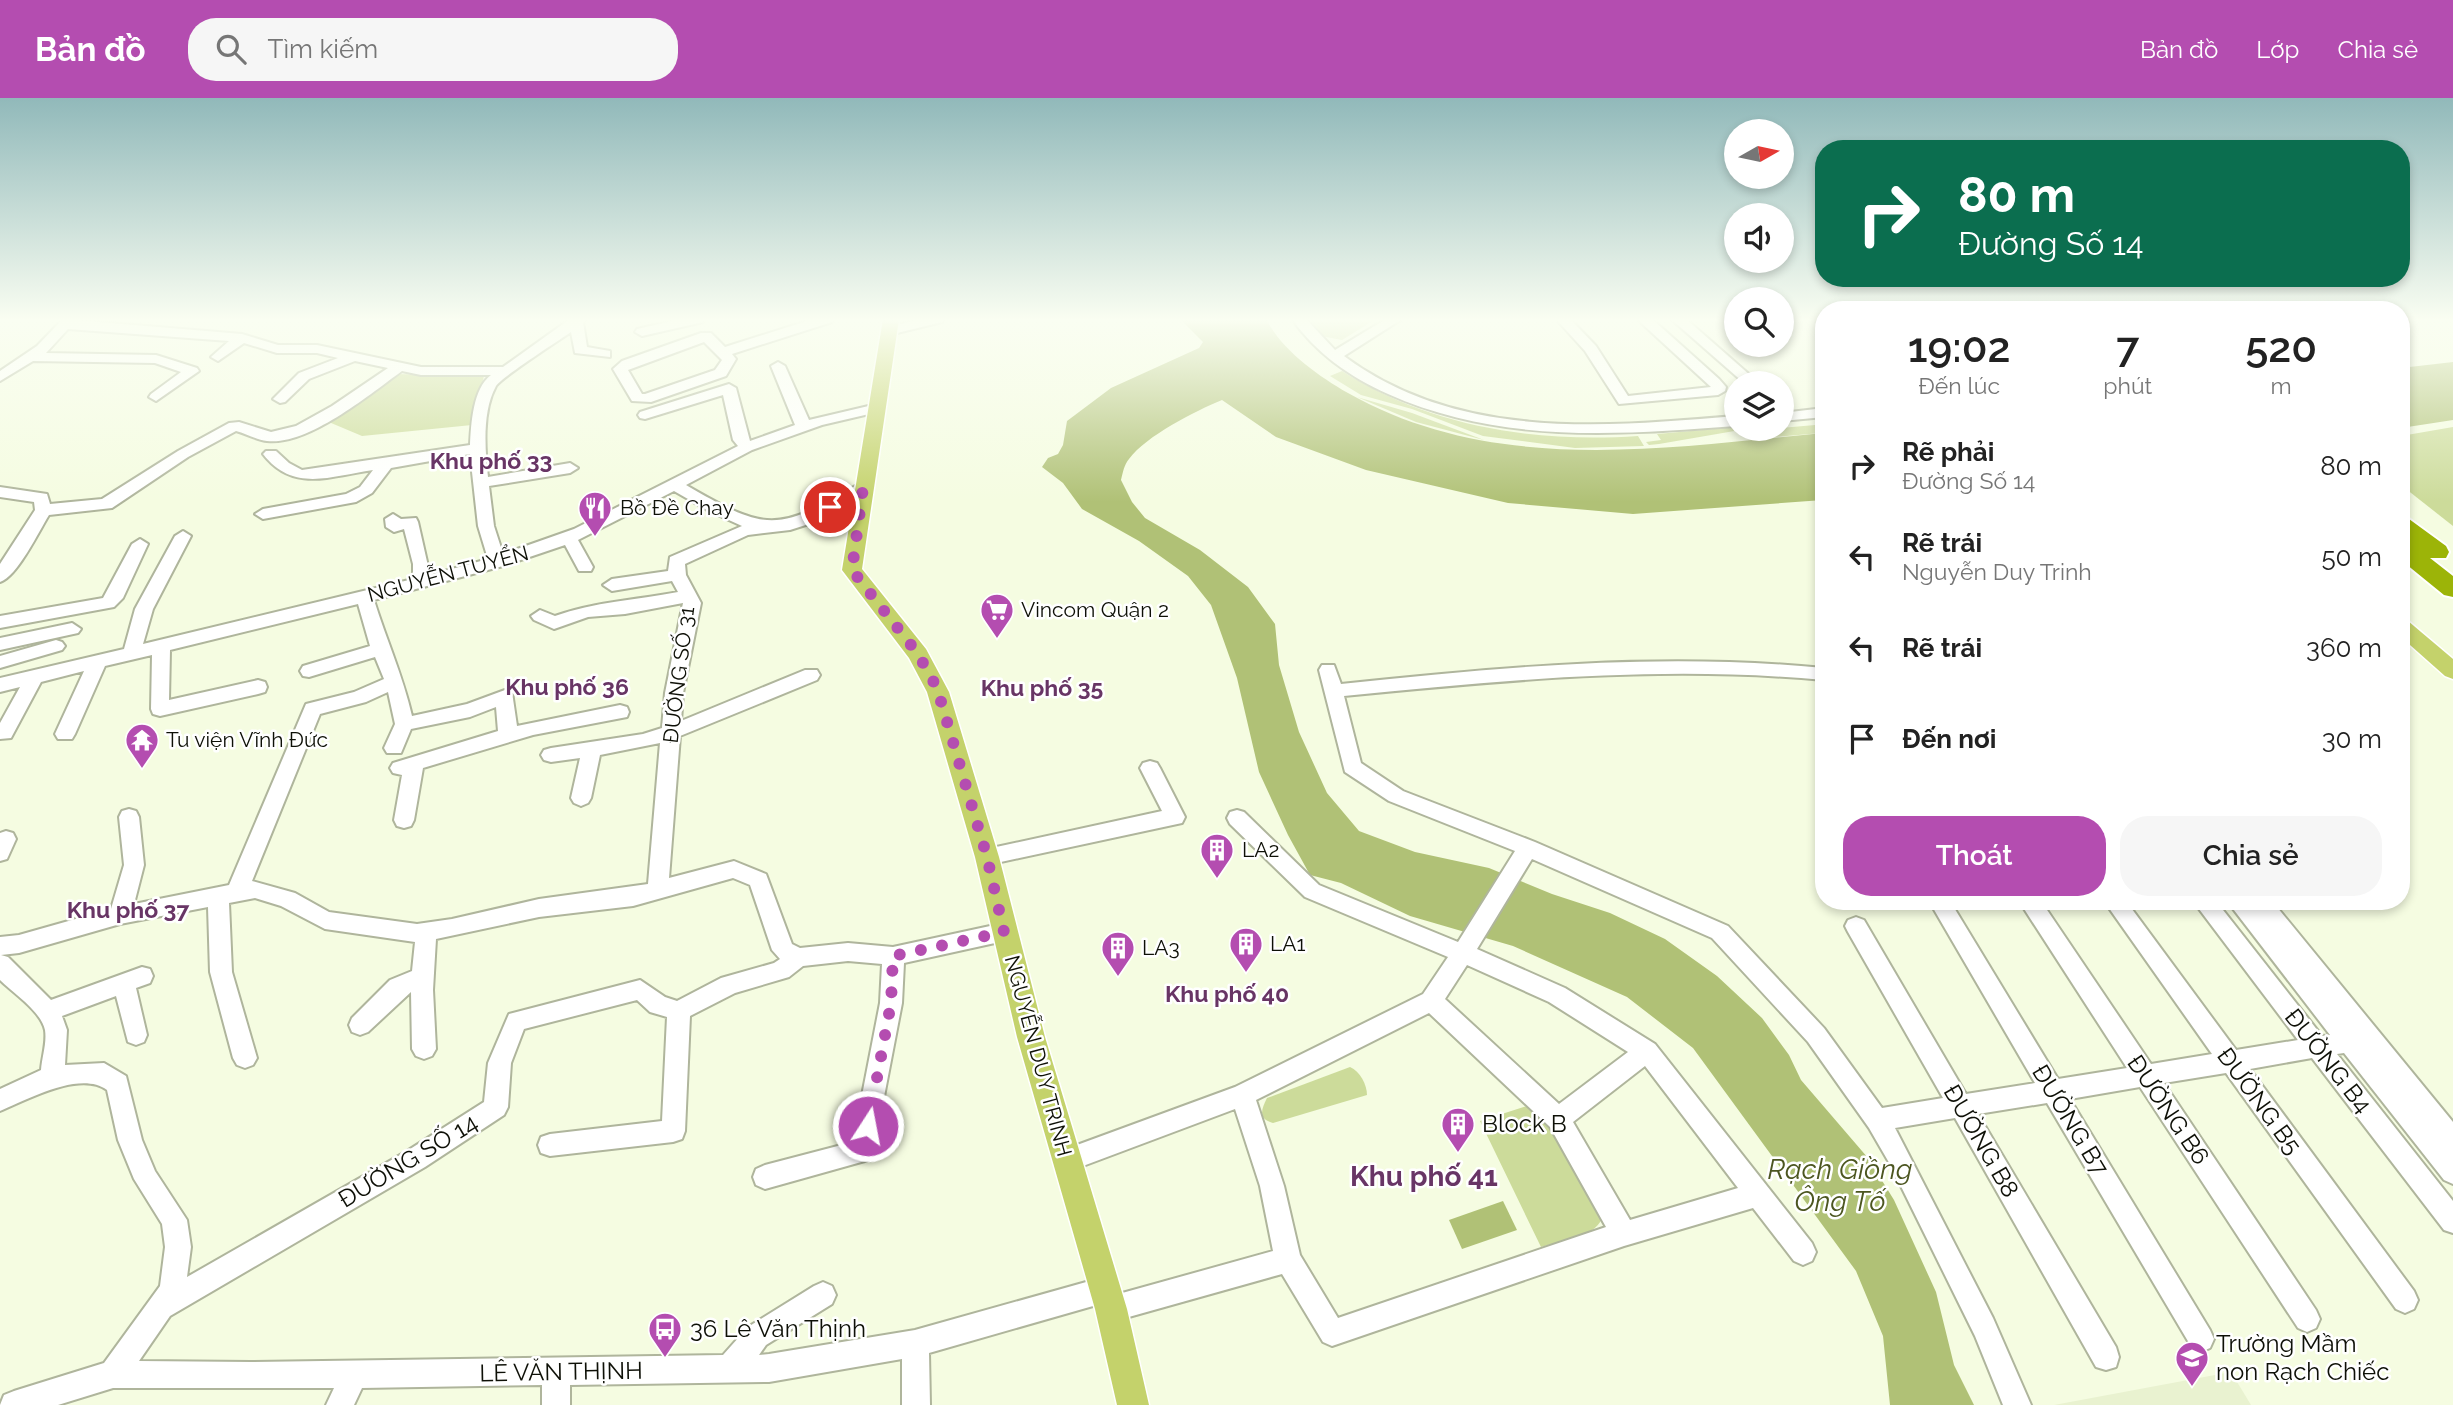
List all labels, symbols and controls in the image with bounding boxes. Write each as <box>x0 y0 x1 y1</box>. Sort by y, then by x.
search box <box>188 18 678 81</box>
text: Bản đồ <box>35 30 146 69</box>
icon: search <box>212 30 250 68</box>
text: Tìm kiếm <box>268 34 378 64</box>
text: Bản đồ <box>2140 35 2218 64</box>
text: Lớp <box>2256 35 2299 64</box>
text: Chia sẻ <box>2337 35 2418 64</box>
north arrow <box>1724 119 1794 189</box>
map controls <box>1724 119 1794 441</box>
text: 80 m <box>1958 166 2075 223</box>
icon: right <box>1843 168 1934 259</box>
button: sound <box>1724 203 1794 273</box>
text: Đường Số 14 <box>1958 225 2144 262</box>
button: search <box>1724 287 1794 357</box>
text: 19:02 <box>1908 323 2011 372</box>
text: 7 <box>2116 323 2139 372</box>
text: 520 <box>2245 323 2317 372</box>
button: layers <box>1724 371 1794 441</box>
text: Đến lúc <box>1918 372 2000 399</box>
text: phút <box>2103 372 2152 399</box>
text: m <box>2271 372 2292 399</box>
text: Rẽ phải <box>1902 437 1994 467</box>
district label: Khu phố 33 <box>430 447 552 474</box>
icon: right <box>1843 447 1881 485</box>
text: 80 m <box>2320 451 2382 481</box>
text: Đường Số 14 <box>1902 467 2035 494</box>
pin <box>800 477 860 537</box>
icon: arrive <box>811 488 849 526</box>
restaurant icon: Bồ Đề Chay <box>576 489 614 538</box>
place label: Bồ Đề Chay <box>620 495 734 520</box>
text: Rẽ trái <box>1902 528 1982 558</box>
icon: left <box>1843 538 1881 576</box>
street label: NGUYỄN TUYỂN <box>364 539 531 607</box>
text: 50 m <box>2321 542 2382 572</box>
text: Nguyễn Duy Trinh <box>1902 558 2092 585</box>
supermarket icon: Vincom Quận 2 <box>978 591 1016 640</box>
place label: Vincom Quận 2 <box>1021 597 1169 622</box>
street label: ĐƯỜNG SỐ 31 <box>658 605 699 745</box>
icon: left <box>1843 629 1881 667</box>
text: Rẽ trái <box>1902 633 1982 663</box>
text: 360 m <box>2306 633 2382 663</box>
district label: Khu phố 36 <box>505 673 629 700</box>
district label: Khu phố 35 <box>981 674 1104 701</box>
icon: arrive <box>1843 720 1881 758</box>
temple icon: Tu viện Vĩnh Đức <box>123 721 161 770</box>
text: Đến nơi <box>1902 724 1996 754</box>
text: 30 m <box>2322 724 2382 754</box>
place label: Tu viện Vĩnh Đức <box>166 727 328 752</box>
button: Thoát <box>1843 816 2106 896</box>
button: Chia sẻ <box>2120 816 2382 896</box>
building icon: LA2 <box>1198 831 1236 880</box>
place label: LA2 <box>1242 837 1279 862</box>
district label: Khu phố 37 <box>67 896 189 923</box>
building icon: LA1 <box>1227 925 1265 974</box>
building icon: LA3 <box>1099 929 1137 978</box>
place label: LA1 <box>1270 931 1305 956</box>
place label: LA3 <box>1142 935 1180 960</box>
street label: NGUYỄN DUY TRINH <box>1000 952 1078 1159</box>
district label: Khu phố 40 <box>1165 980 1289 1007</box>
street label: ĐƯỜNG B4 <box>2279 1003 2378 1119</box>
street label: ĐƯỜNG B5 <box>2211 1042 2308 1160</box>
street label: ĐƯỜNG B6 <box>2121 1049 2216 1170</box>
street label: ĐƯỜNG B7 <box>2026 1059 2115 1181</box>
street label: ĐƯỜNG B8 <box>1938 1079 2025 1202</box>
position arrow <box>831 1089 905 1163</box>
building icon: Block B <box>1439 1105 1477 1154</box>
street label: ĐƯỜNG SỐ 14 <box>332 1107 483 1214</box>
place label: Block B <box>1482 1109 1567 1138</box>
water label: Rạch Giồng Ông Tố <box>1767 1153 1913 1218</box>
district label: Khu phố 41 <box>1350 1160 1498 1193</box>
bus stop icon: 36 Lê Văn Thịnh <box>646 1310 684 1359</box>
place label: 36 Lê Văn Thịnh <box>690 1314 866 1343</box>
place label: Trường Mầm non Rạch Chiếc <box>2216 1329 2389 1386</box>
school or university icon: Trường Mầm non Rạch Chiếc <box>2173 1339 2211 1388</box>
street label: LÊ VĂN THỊNH <box>479 1356 643 1387</box>

